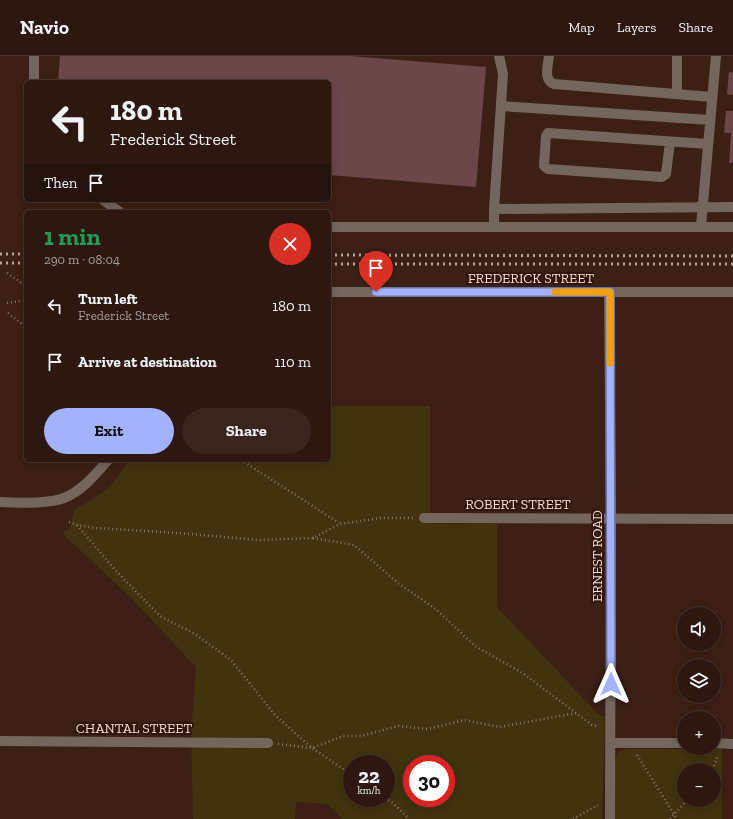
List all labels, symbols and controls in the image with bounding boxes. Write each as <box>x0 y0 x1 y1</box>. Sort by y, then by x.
text: Navio <box>20 16 69 39</box>
text: Map <box>568 19 595 36</box>
text: Layers <box>617 19 656 36</box>
text: Share <box>678 19 713 36</box>
text: 180 m <box>110 94 182 127</box>
icon: left <box>44 96 96 148</box>
text: Frederick Street <box>110 128 236 150</box>
icon: arrive <box>85 172 107 194</box>
text: Then <box>44 174 77 192</box>
text: 1 min <box>44 222 101 251</box>
button: close <box>269 223 311 265</box>
pin <box>359 251 393 292</box>
text: 290 m · 08:04 <box>44 252 120 267</box>
icon: arrive <box>365 257 387 279</box>
street label: FREDERICK STREET <box>468 270 595 287</box>
text: Turn left <box>78 290 138 308</box>
icon: left <box>44 295 66 317</box>
text: 180 m <box>272 297 311 315</box>
text: Frederick Street <box>78 308 169 323</box>
icon: arrive <box>44 351 66 373</box>
text: Arrive at destination <box>78 353 217 371</box>
text: 110 m <box>274 353 311 371</box>
button: Exit <box>44 408 174 454</box>
button: Share <box>182 408 311 454</box>
street label: ROBERT STREET <box>465 496 571 513</box>
street label: ERNEST ROAD <box>589 510 606 602</box>
map controls <box>677 607 721 807</box>
button: sound <box>677 607 721 651</box>
button: layers <box>677 659 721 703</box>
position arrow <box>590 663 632 705</box>
button: + <box>677 711 721 755</box>
street label: CHANTAL STREET <box>76 720 193 737</box>
speed limit sign: 30 <box>403 755 455 807</box>
button: − <box>677 763 721 807</box>
text: 22 <box>358 764 380 788</box>
text: km/h <box>358 785 380 797</box>

